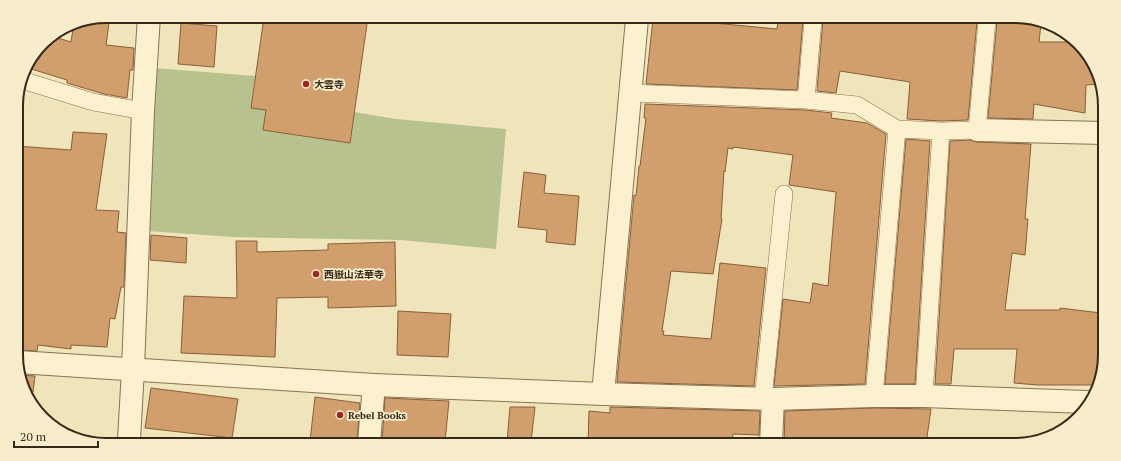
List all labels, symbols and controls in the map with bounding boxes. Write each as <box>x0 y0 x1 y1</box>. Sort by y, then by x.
place label: 大雲寺 <box>314 78 344 91</box>
marker: 大雲寺 <box>301 79 311 89</box>
place label: 西嶽山法華寺 <box>324 268 384 281</box>
marker: 西嶽山法華寺 <box>311 269 321 279</box>
place label: Rebel Books <box>348 409 407 422</box>
marker: Rebel Books <box>335 410 345 420</box>
scale bar <box>14 423 98 449</box>
text: 20 m <box>20 429 47 444</box>

